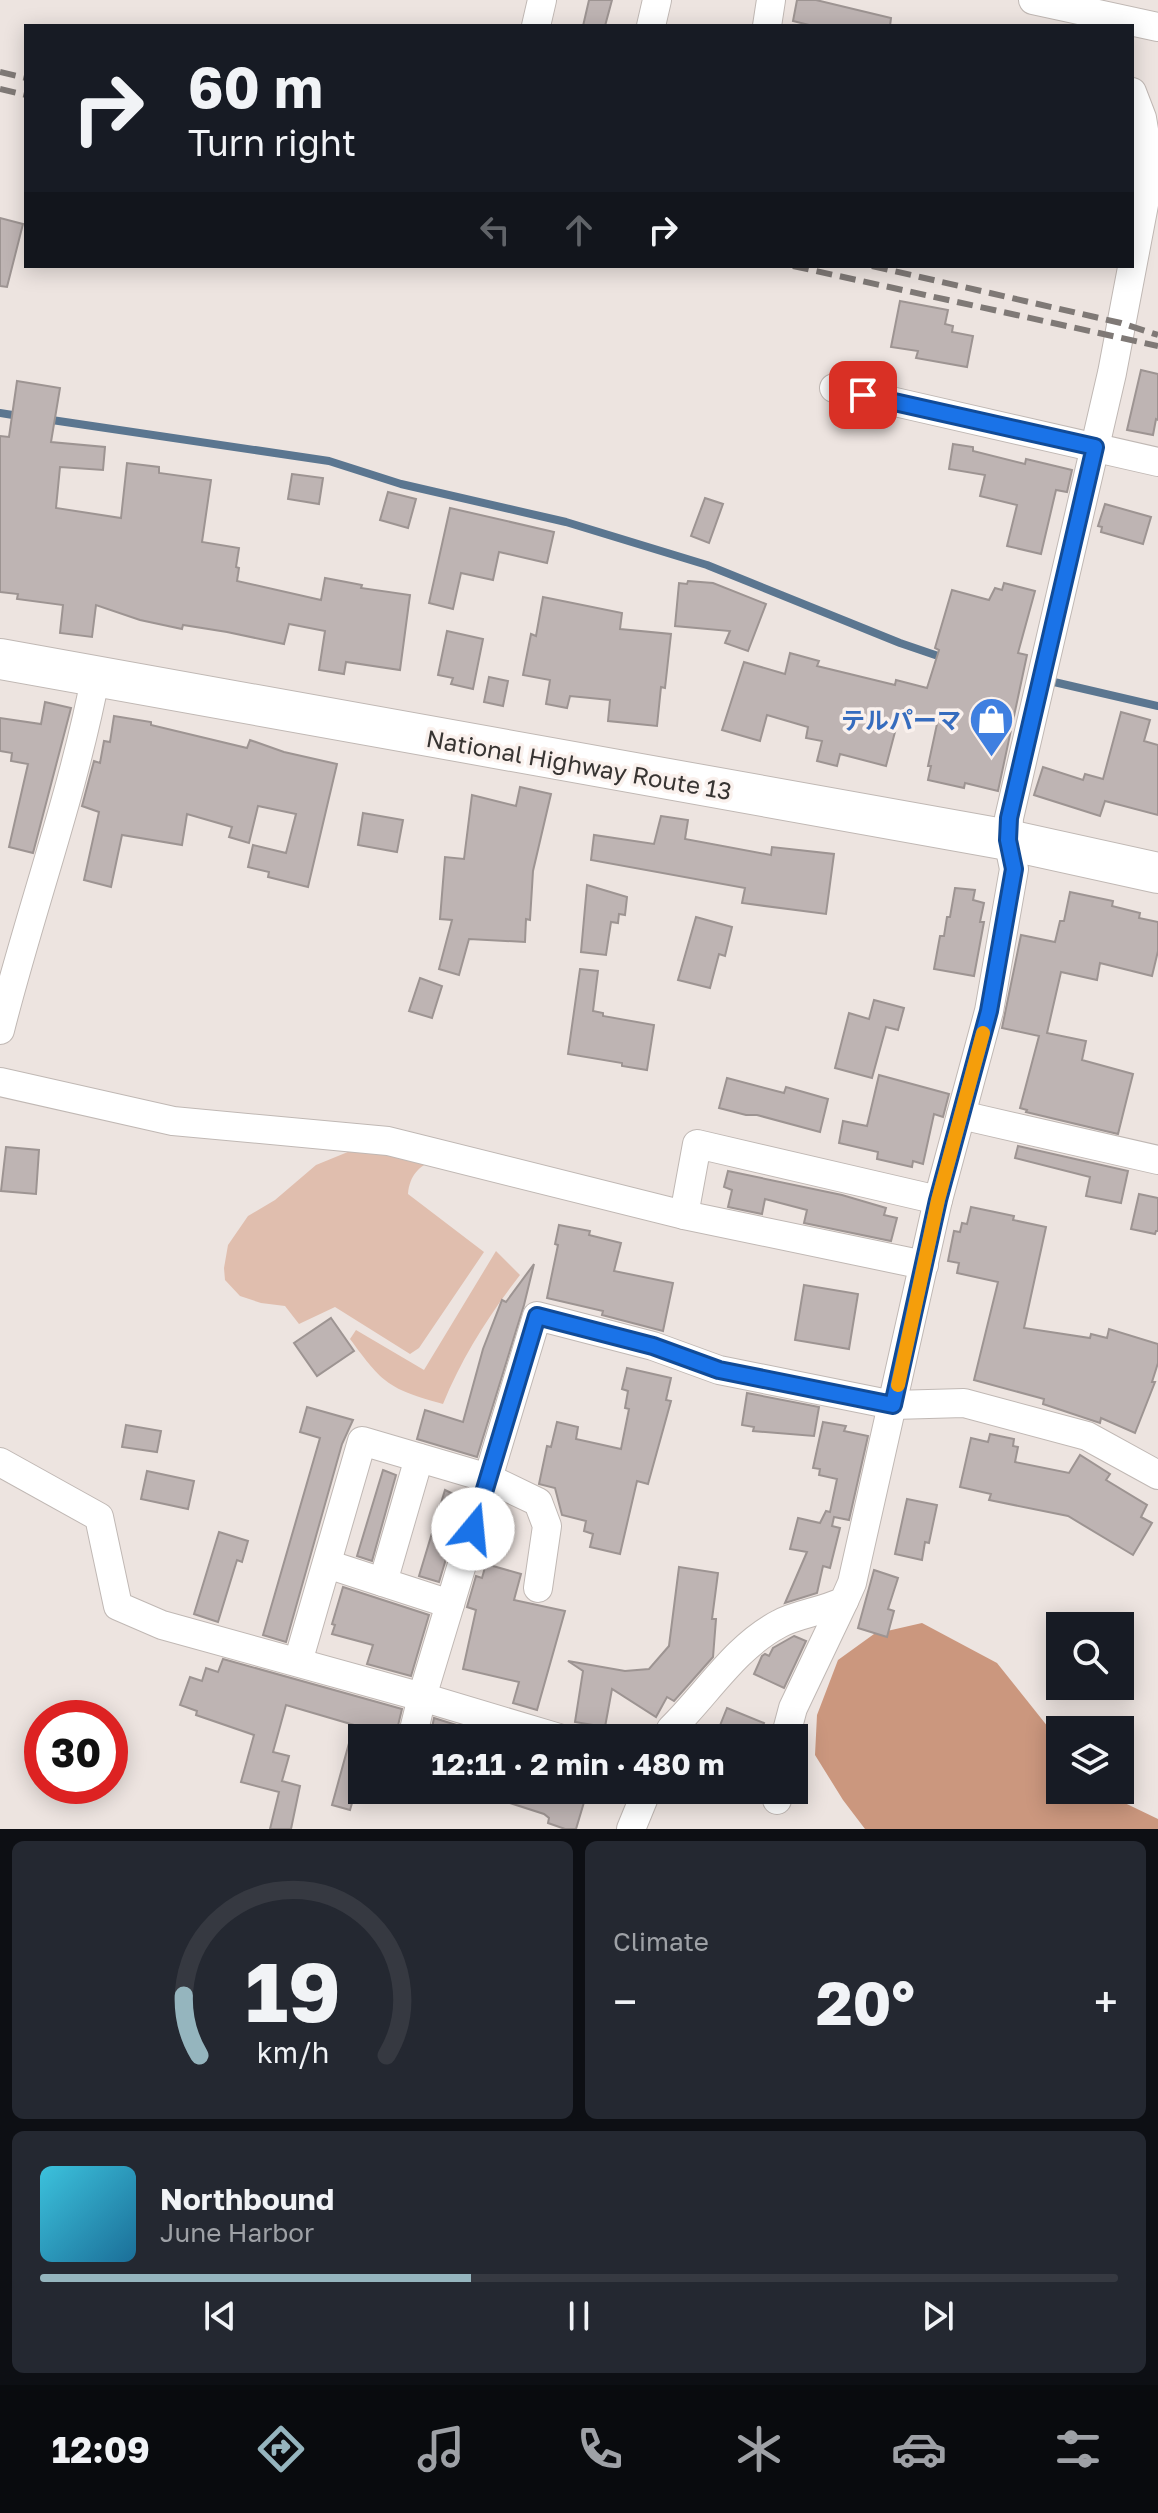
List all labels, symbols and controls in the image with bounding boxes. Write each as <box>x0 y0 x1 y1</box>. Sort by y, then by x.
text: 60 m <box>188 53 323 120</box>
icon: right <box>56 56 160 160</box>
text: Turn right <box>188 121 356 164</box>
icon: left <box>473 208 517 252</box>
icon: ahead <box>557 208 601 252</box>
icon: right <box>641 208 685 252</box>
pin <box>829 361 897 429</box>
icon: arrive <box>841 373 885 417</box>
shop icon: テルパーマ <box>968 695 1016 758</box>
place label: テルパーマ <box>841 705 961 734</box>
street label: National Highway Route 13 <box>424 723 734 805</box>
position arrow <box>431 1487 515 1571</box>
map controls <box>1046 1612 1134 1804</box>
button: search <box>1046 1612 1134 1700</box>
speed limit sign: 30 <box>24 1700 128 1804</box>
button: layers <box>1046 1716 1134 1804</box>
text: 12:11 · 2 min · 480 m <box>431 1746 725 1782</box>
text: Climate <box>613 1926 709 1957</box>
text: 19 <box>245 1940 340 2040</box>
text: 20° <box>816 1966 915 2038</box>
text: − <box>613 1975 637 2028</box>
text: + <box>1094 1975 1118 2028</box>
text: km/h <box>256 2035 329 2069</box>
text: Northbound <box>160 2181 334 2217</box>
text: June Harbor <box>160 2217 314 2248</box>
icon: previous <box>198 2294 242 2338</box>
icon: pause <box>557 2294 601 2338</box>
icon: next <box>916 2294 960 2338</box>
icon: directions <box>253 2421 309 2477</box>
icon: music <box>413 2421 469 2477</box>
icon: phone <box>572 2421 628 2477</box>
icon: climate <box>731 2421 787 2477</box>
icon: car <box>891 2421 947 2477</box>
icon: filters <box>1050 2421 1106 2477</box>
text: 12:09 <box>52 2428 150 2471</box>

